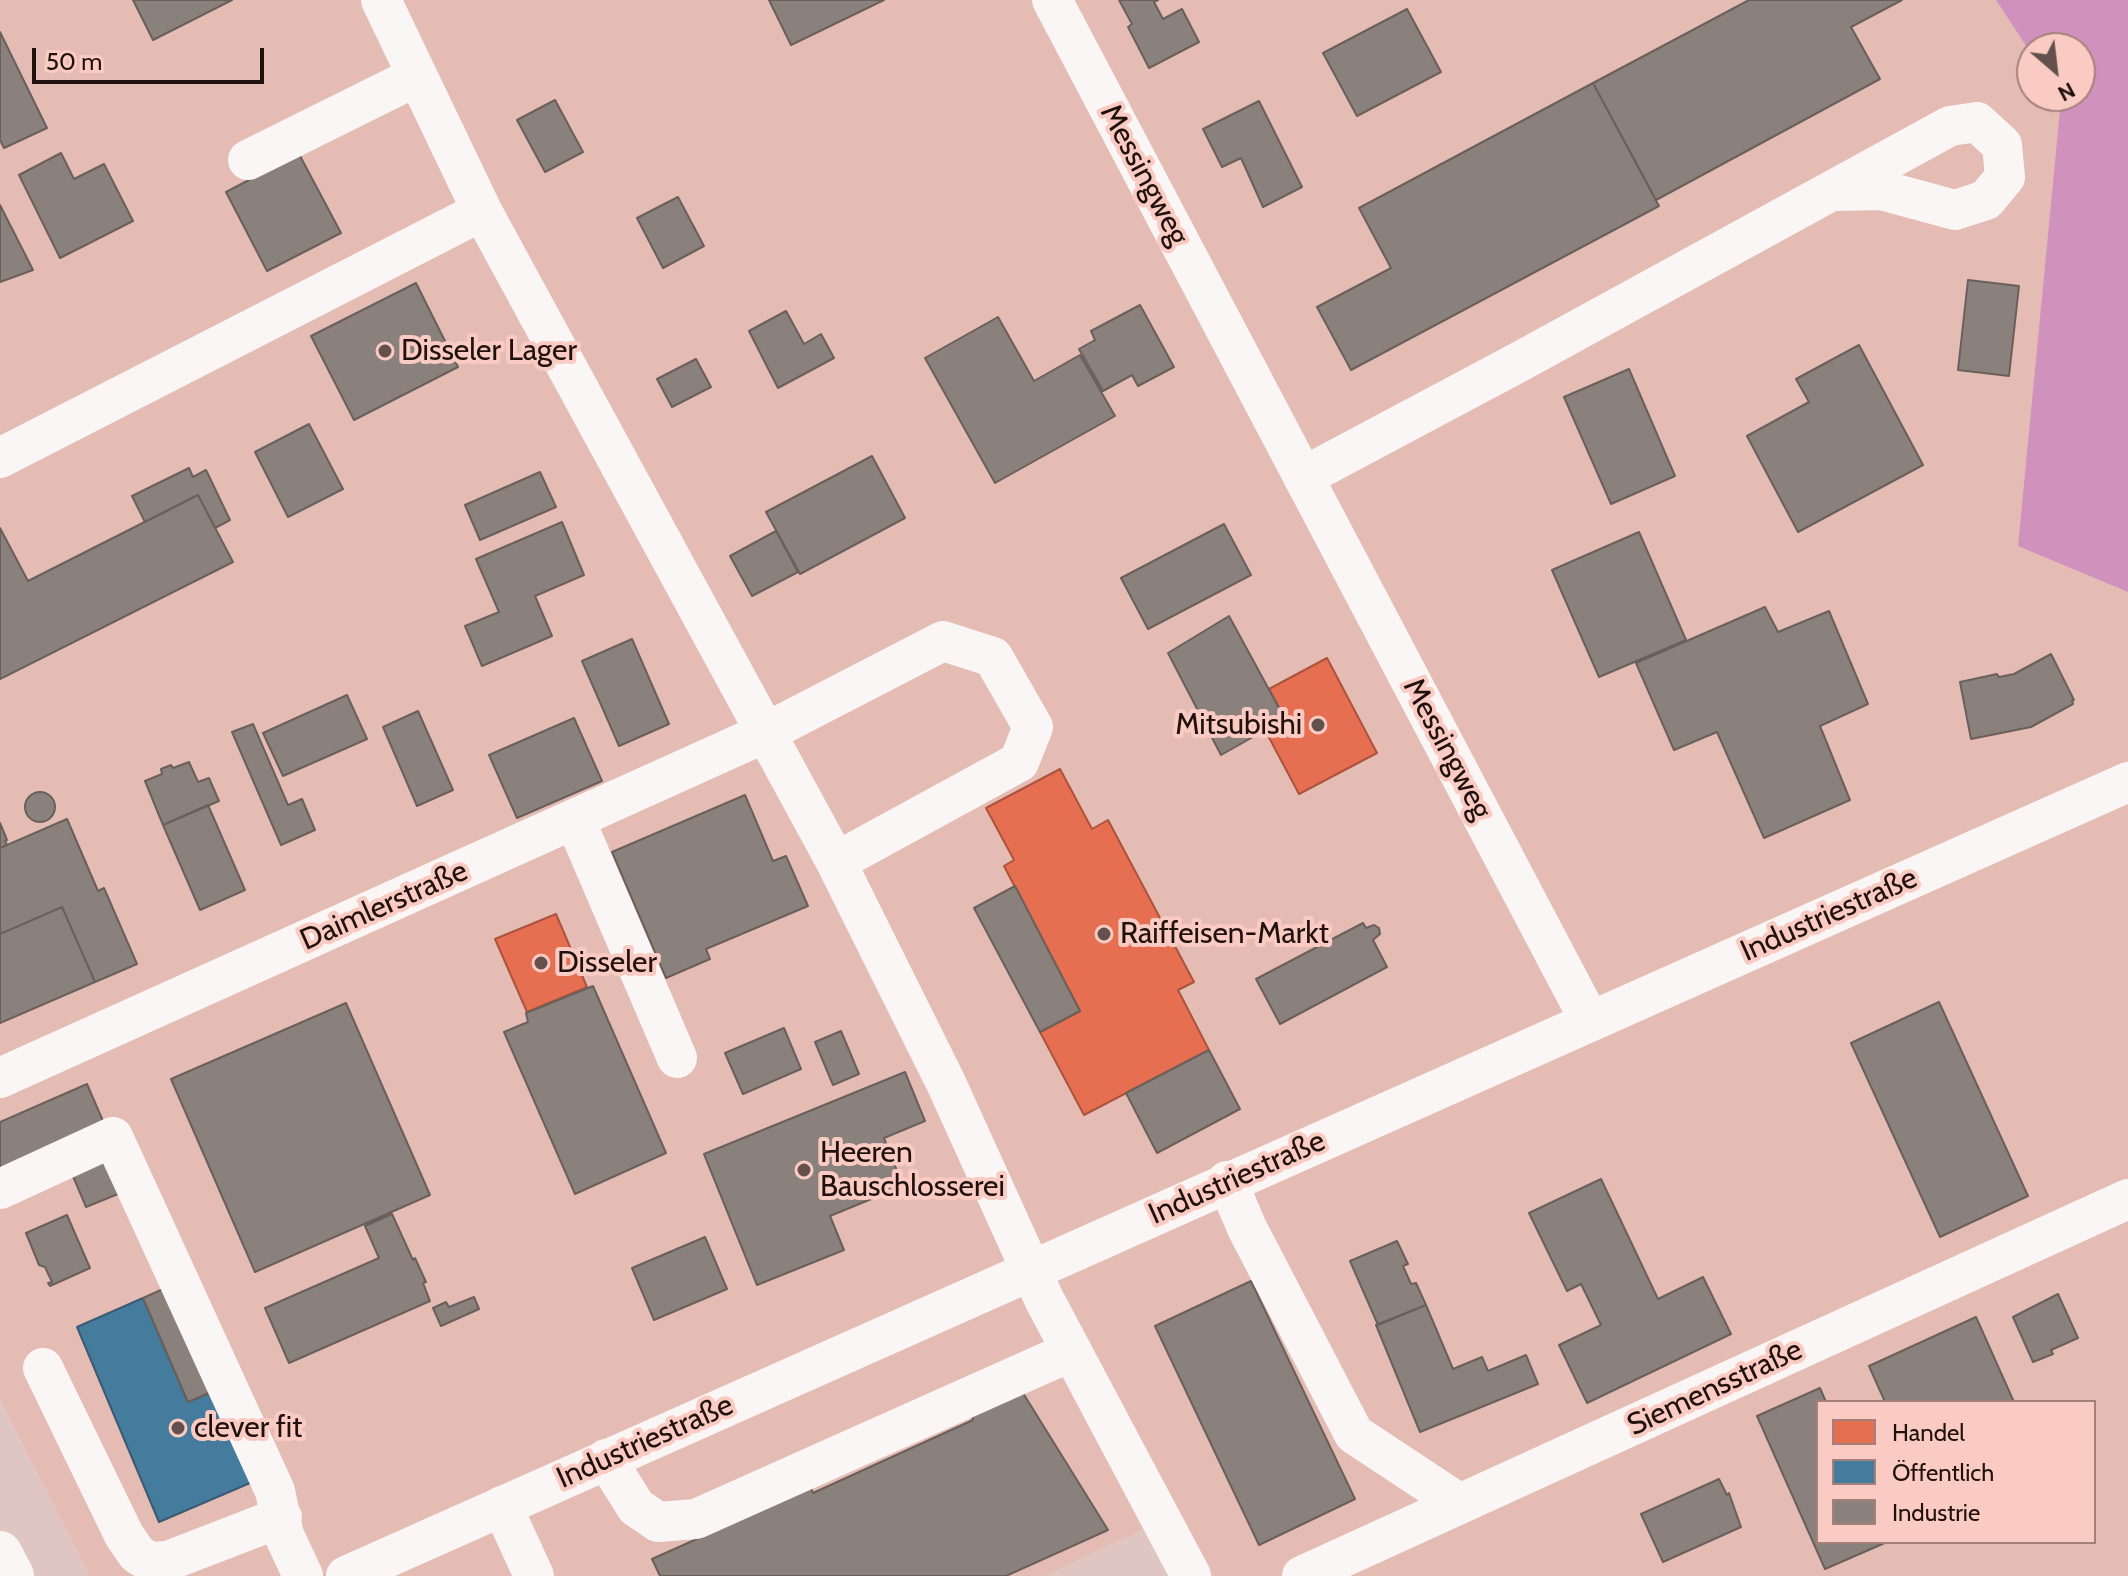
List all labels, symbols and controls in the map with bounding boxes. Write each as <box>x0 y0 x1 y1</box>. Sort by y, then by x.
scale bar <box>36 32 268 82</box>
north arrow <box>2016 32 2096 112</box>
text: 50 m <box>46 47 102 76</box>
text: N <box>2053 76 2080 107</box>
street label: Messingweg <box>1092 98 1196 252</box>
place label: Disseler Lager <box>401 333 577 369</box>
marker: Disseler Lager <box>376 342 394 360</box>
street label: Messingweg <box>1395 672 1499 826</box>
place label: Mitsubishi <box>1175 707 1302 743</box>
marker: Mitsubishi <box>1309 716 1327 734</box>
street label: Daimlerstraße <box>295 853 473 959</box>
street label: Industriestraße <box>1735 860 1923 970</box>
place label: Raiffeisen-Markt <box>1120 916 1329 952</box>
marker: Raiffeisen-Markt <box>1095 925 1113 943</box>
place label: Disseler <box>557 945 657 981</box>
marker: Disseler <box>532 954 550 972</box>
street label: Industriestraße <box>1143 1123 1331 1233</box>
place label: Heeren Bauschlosserei <box>820 1135 1005 1206</box>
marker: Heeren Bauschlosserei <box>795 1161 813 1179</box>
street label: Siemensstraße <box>1622 1332 1808 1444</box>
street label: Industriestraße <box>551 1387 739 1497</box>
legend <box>1816 1400 2096 1544</box>
place label: clever fit <box>194 1410 302 1446</box>
text: Handel <box>1892 1418 1965 1447</box>
marker: clever fit <box>169 1419 187 1437</box>
text: Öffentlich <box>1892 1458 1994 1487</box>
text: Industrie <box>1892 1498 1980 1527</box>

